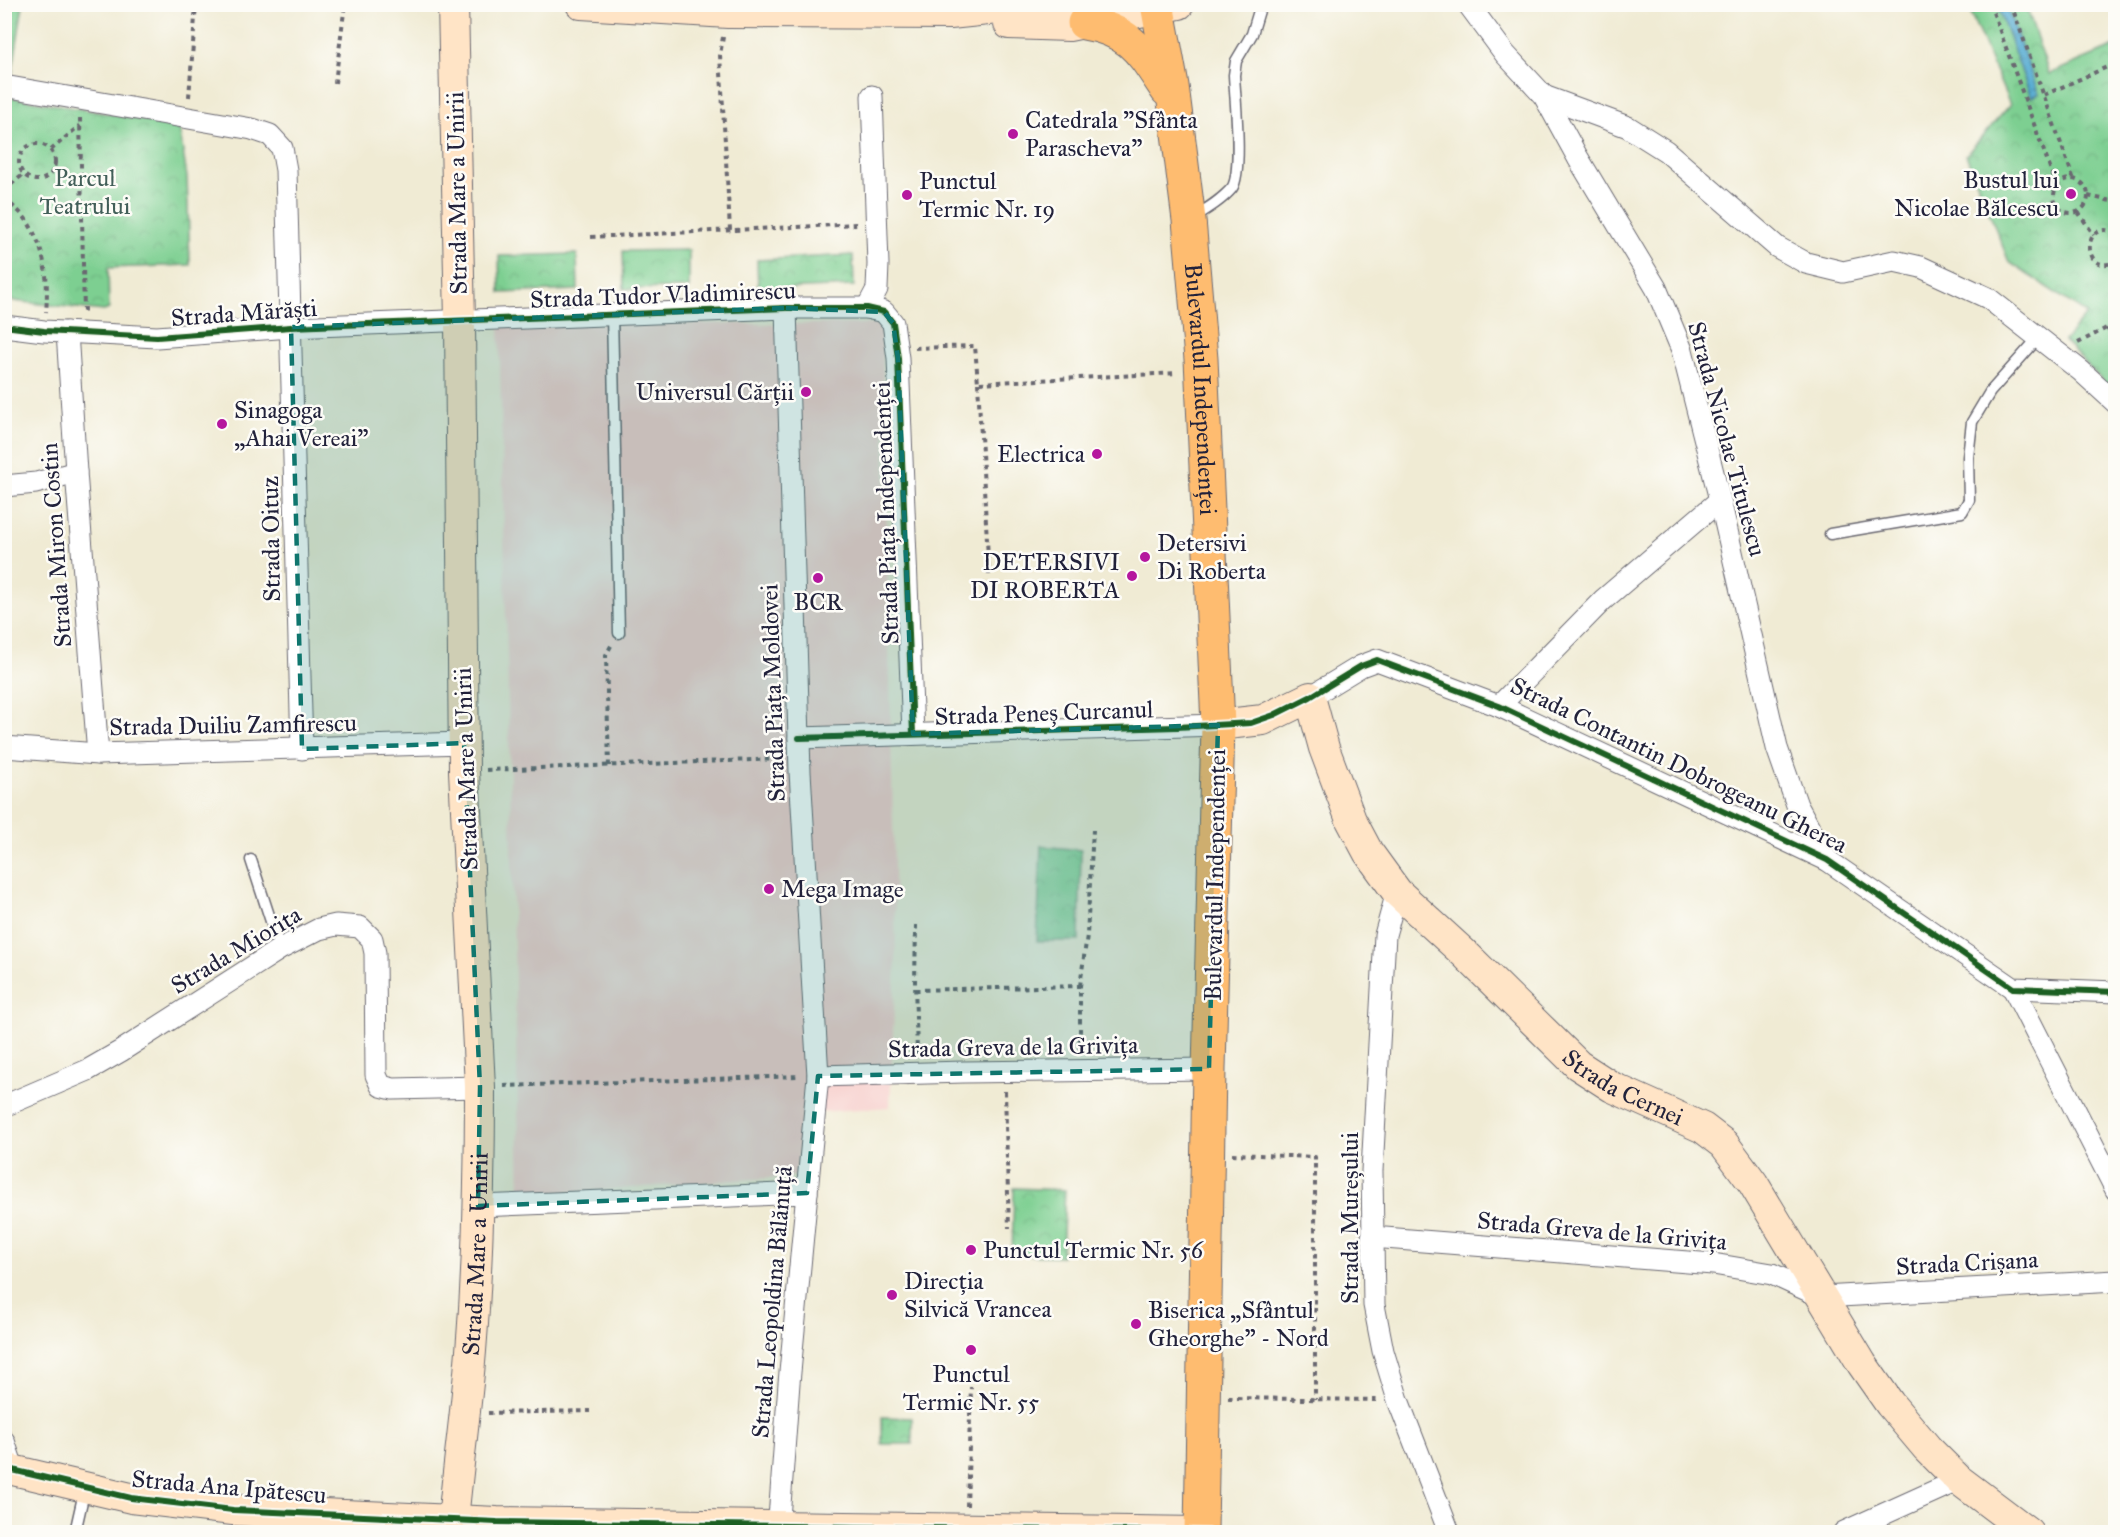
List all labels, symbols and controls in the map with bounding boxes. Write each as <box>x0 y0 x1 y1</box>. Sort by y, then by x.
street label: Strada Mare a Unirii <box>440 91 474 295</box>
place label: Catedrala "Sfânta Parascheva" <box>1025 105 1198 163</box>
marker: Catedrala "Sfânta Parascheva" <box>1006 127 1020 141</box>
park label: Parcul Teatrului <box>40 163 131 221</box>
place label: Bustul lui Nicolae Bălcescu <box>1894 165 2059 223</box>
place label: Punctul Termic Nr. 19 <box>919 166 1055 224</box>
marker: Bustul lui Nicolae Bălcescu <box>2064 187 2078 201</box>
marker: Punctul Termic Nr. 19 <box>900 188 914 202</box>
street label: Bulevardul Independenței <box>1178 262 1223 516</box>
street label: Strada Tudor Vladimirescu <box>529 275 797 315</box>
street label: Strada Mărăști <box>170 293 319 333</box>
street label: Strada Nicolae Titulescu <box>1681 318 1773 560</box>
place label: Universul Cărții <box>636 377 794 407</box>
street label: Strada Piața Independenței <box>866 380 906 645</box>
marker: Universul Cărții <box>799 385 813 399</box>
place label: Sinagoga „Ahai Vereai" <box>234 395 368 453</box>
marker: Sinagoga „Ahai Vereai" <box>215 417 229 431</box>
place label: Electrica <box>997 439 1086 469</box>
street label: Strada Miron Costin <box>34 442 78 648</box>
marker: Electrica <box>1090 447 1104 461</box>
street label: Strada Oituz <box>255 476 287 602</box>
place label: Detersivi Di Roberta <box>1157 528 1267 586</box>
place label: DETERSIVI DI ROBERTA <box>970 547 1120 605</box>
marker: Detersivi Di Roberta <box>1138 550 1152 564</box>
marker: DETERSIVI DI ROBERTA <box>1125 569 1139 583</box>
marker: BCR <box>811 571 825 585</box>
street label: Strada Piața Moldovei <box>754 583 792 802</box>
place label: BCR <box>793 587 844 617</box>
street label: Strada Mare a Unirii <box>447 667 485 871</box>
street label: Strada Contantin Dobrogeanu Gherea <box>1506 670 1853 860</box>
street label: Strada Peneș Curcanul <box>934 694 1155 732</box>
street label: Strada Duiliu Zamfirescu <box>109 708 357 742</box>
street label: Bulevardul Independenței <box>1198 748 1232 1001</box>
place label: Mega Image <box>781 874 904 904</box>
marker: Mega Image <box>762 882 776 896</box>
street label: Strada Miorița <box>166 899 307 1001</box>
street label: Strada Greva de la Grivița <box>887 1030 1139 1064</box>
street label: Strada Cernei <box>1556 1043 1689 1132</box>
street label: Strada Mureșului <box>1335 1132 1365 1304</box>
street label: Strada Mare a Unirii <box>456 1152 495 1357</box>
street label: Strada Leopoldina Bălănuță <box>745 1164 799 1439</box>
street label: Strada Greva de la Grivița <box>1476 1205 1729 1257</box>
place label: Punctul Termic Nr. 56 <box>983 1235 1204 1265</box>
marker: Punctul Termic Nr. 56 <box>964 1243 978 1257</box>
street label: Strada Crișana <box>1895 1244 2040 1282</box>
place label: Direcția Silvică Vrancea <box>904 1266 1052 1324</box>
marker: Direcția Silvică Vrancea <box>885 1288 899 1302</box>
place label: Biserica „Sfântul Gheorghe” - Nord <box>1148 1295 1329 1353</box>
marker: Biserica „Sfântul Gheorghe” - Nord <box>1129 1317 1143 1331</box>
marker: Punctul Termic Nr. 55 <box>964 1343 978 1357</box>
place label: Punctul Termic Nr. 55 <box>903 1359 1039 1417</box>
street label: Strada Ana Ipătescu <box>130 1464 328 1510</box>

